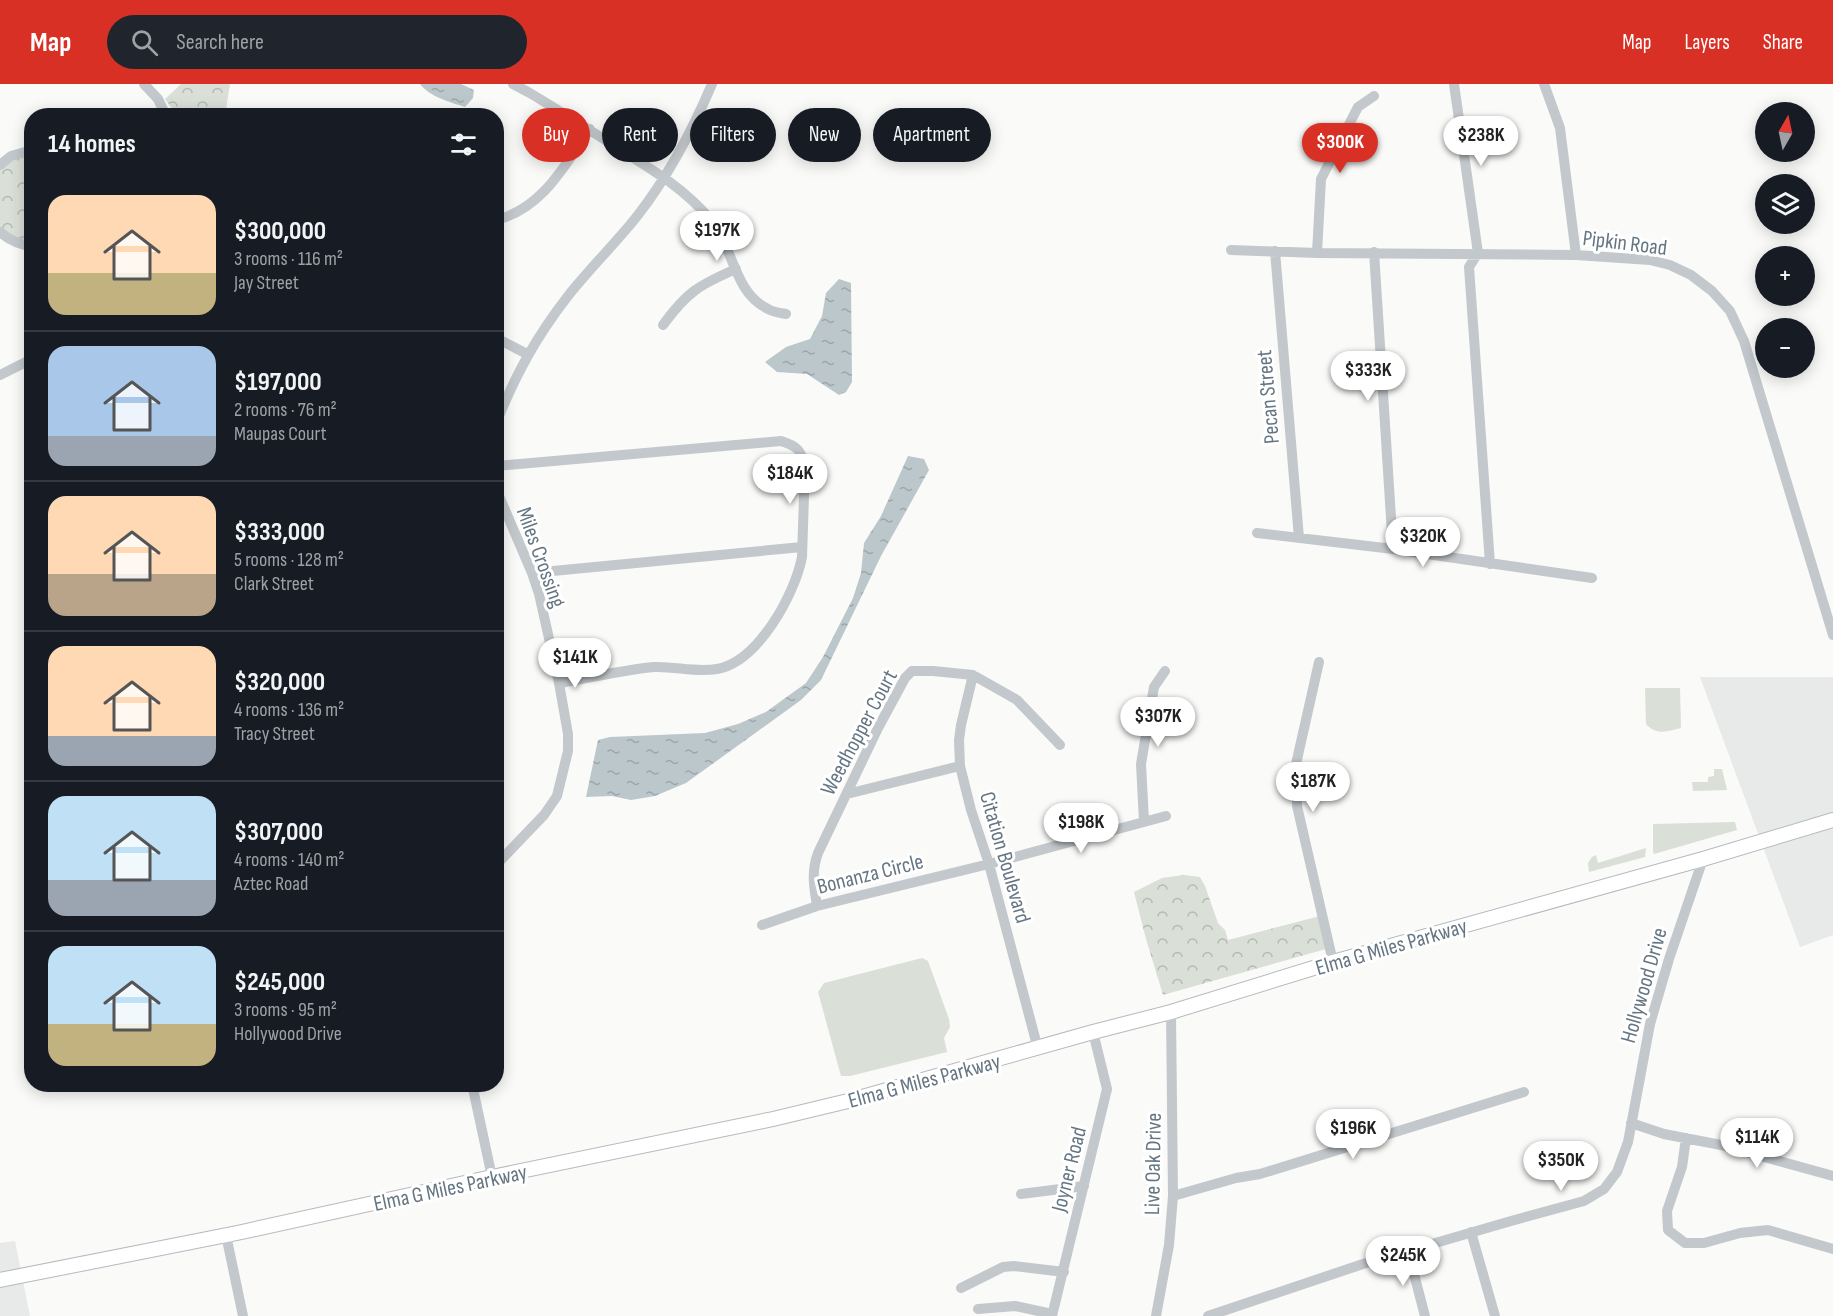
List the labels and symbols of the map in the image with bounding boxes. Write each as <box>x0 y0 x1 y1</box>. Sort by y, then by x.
north arrow <box>1755 102 1815 162</box>
pin: $238K <box>1439 116 1523 167</box>
pin: $300K <box>1298 123 1382 174</box>
pin: $197K <box>675 211 759 262</box>
street label: Pipkin Road <box>1581 225 1668 262</box>
street label: Pecan Street <box>1251 348 1286 445</box>
pin: $333K <box>1326 351 1410 402</box>
pin: $184K <box>748 454 832 505</box>
street label: Miles Crossing <box>510 504 571 612</box>
pin: $320K <box>1381 517 1465 568</box>
pin: $141K <box>533 638 617 689</box>
street label: Weedhopper Court <box>815 665 904 800</box>
pin: $307K <box>1116 697 1200 748</box>
pin: $187K <box>1271 762 1355 813</box>
street label: Citation Boulevard <box>973 789 1036 926</box>
pin: $198K <box>1039 803 1123 854</box>
street label: Bonanza Circle <box>814 848 926 901</box>
street label: Elma G Miles Parkway <box>1313 913 1471 982</box>
street label: Hollywood Drive <box>1615 925 1674 1046</box>
street label: Elma G Miles Parkway <box>845 1048 1004 1115</box>
pin: $196K <box>1311 1109 1395 1160</box>
street label: Live Oak Drive <box>1139 1113 1168 1215</box>
pin: $114K <box>1715 1118 1799 1169</box>
street label: Joyner Road <box>1046 1124 1093 1216</box>
pin: $350K <box>1519 1141 1603 1192</box>
street label: Elma G Miles Parkway <box>371 1159 530 1218</box>
pin: $245K <box>1361 1236 1445 1287</box>

